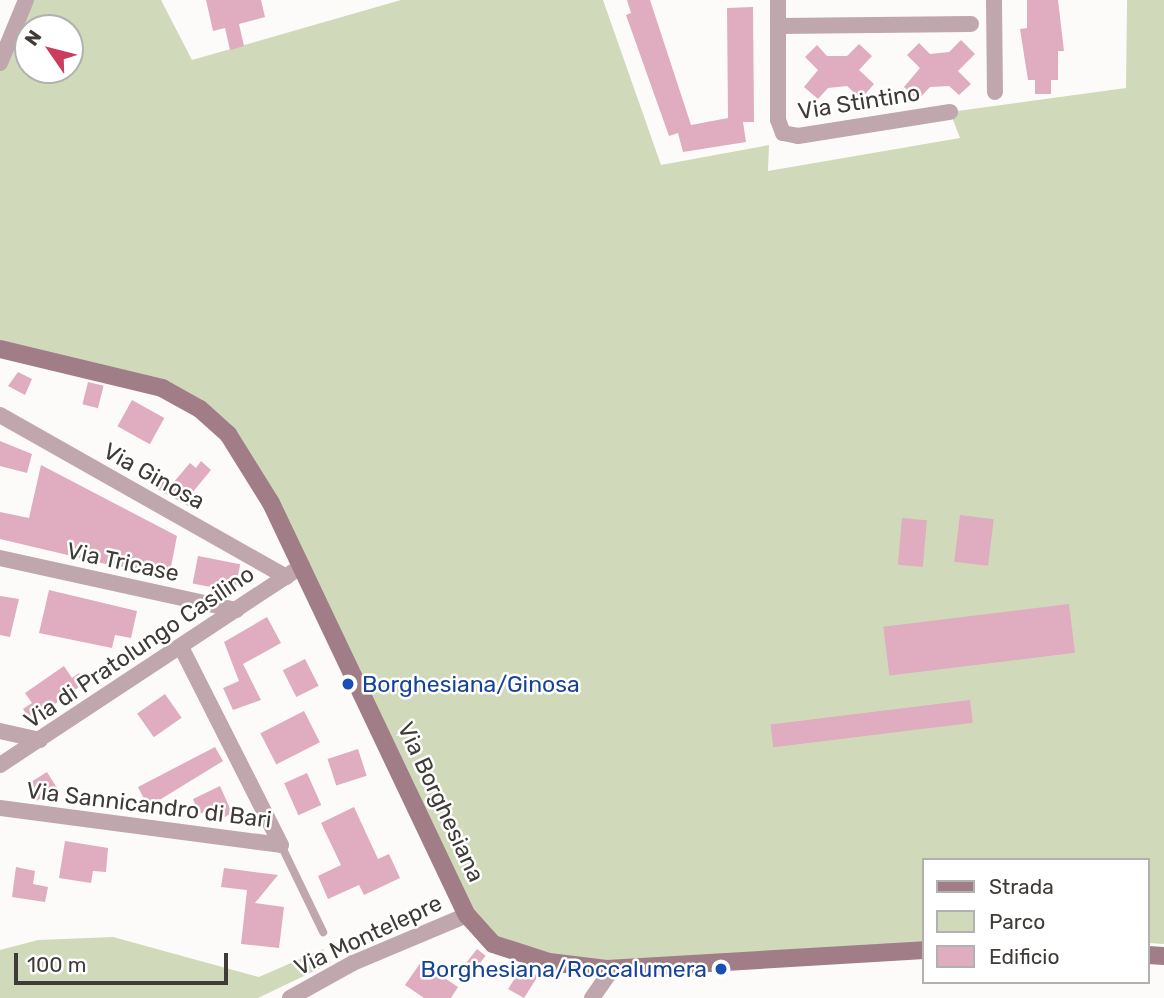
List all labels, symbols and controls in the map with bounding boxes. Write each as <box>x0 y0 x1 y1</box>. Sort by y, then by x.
north arrow <box>14 14 84 84</box>
text: N <box>20 26 46 50</box>
street label: Via Stintino <box>796 79 922 125</box>
street label: Via Ginosa <box>98 437 210 515</box>
street label: Via Tricase <box>64 537 182 587</box>
street label: Via di Pratolungo Casilino <box>19 560 259 734</box>
place label: Borghesiana/Ginosa <box>362 670 580 698</box>
marker: Borghesiana/Ginosa <box>340 676 356 692</box>
street label: Via Borghesiana <box>392 718 490 886</box>
street label: Via Sannicandro di Bari <box>25 776 273 834</box>
legend <box>922 858 1150 984</box>
text: Strada <box>989 874 1054 899</box>
street label: Via Montelepre <box>290 889 446 981</box>
text: Parco <box>989 909 1045 934</box>
scale bar <box>18 939 231 983</box>
text: Edificio <box>989 944 1059 969</box>
text: 100 m <box>27 952 86 977</box>
place label: Borghesiana/Roccalumera <box>421 955 707 983</box>
marker: Borghesiana/Roccalumera <box>713 961 729 977</box>

